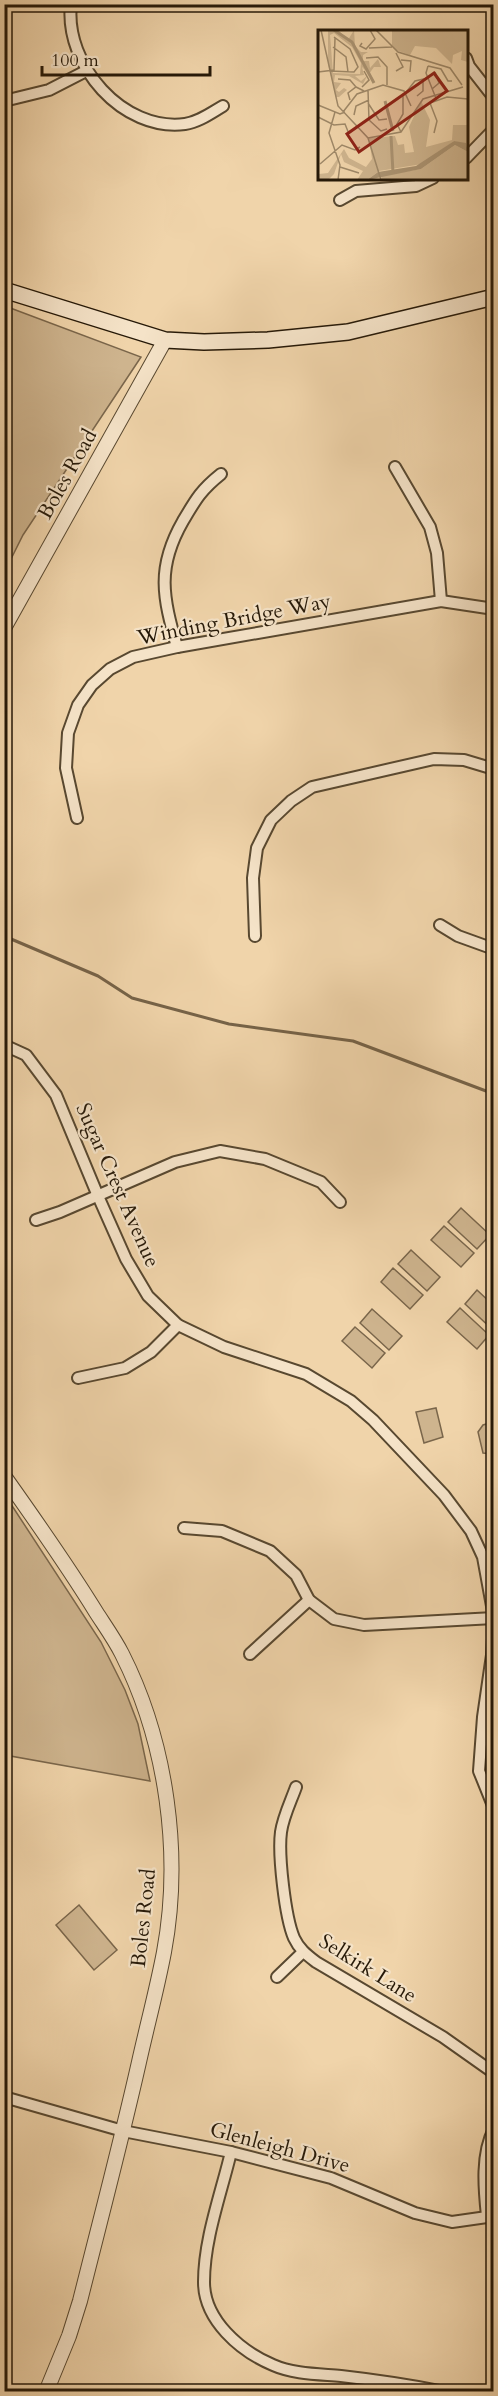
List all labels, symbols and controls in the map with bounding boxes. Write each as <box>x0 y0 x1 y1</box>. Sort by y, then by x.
inset map <box>318 30 468 180</box>
scale bar <box>42 39 210 77</box>
text: 100 m <box>51 48 99 73</box>
street label: Boles Road <box>31 424 104 525</box>
street label: Winding Bridge Way <box>134 586 333 653</box>
street label: Sugar Crest Avenue <box>68 1099 167 1272</box>
street label: Boles Road <box>124 1867 163 1969</box>
street label: Selkirk Lane <box>313 1927 422 2010</box>
street label: Glenleigh Drive <box>207 2115 353 2180</box>

